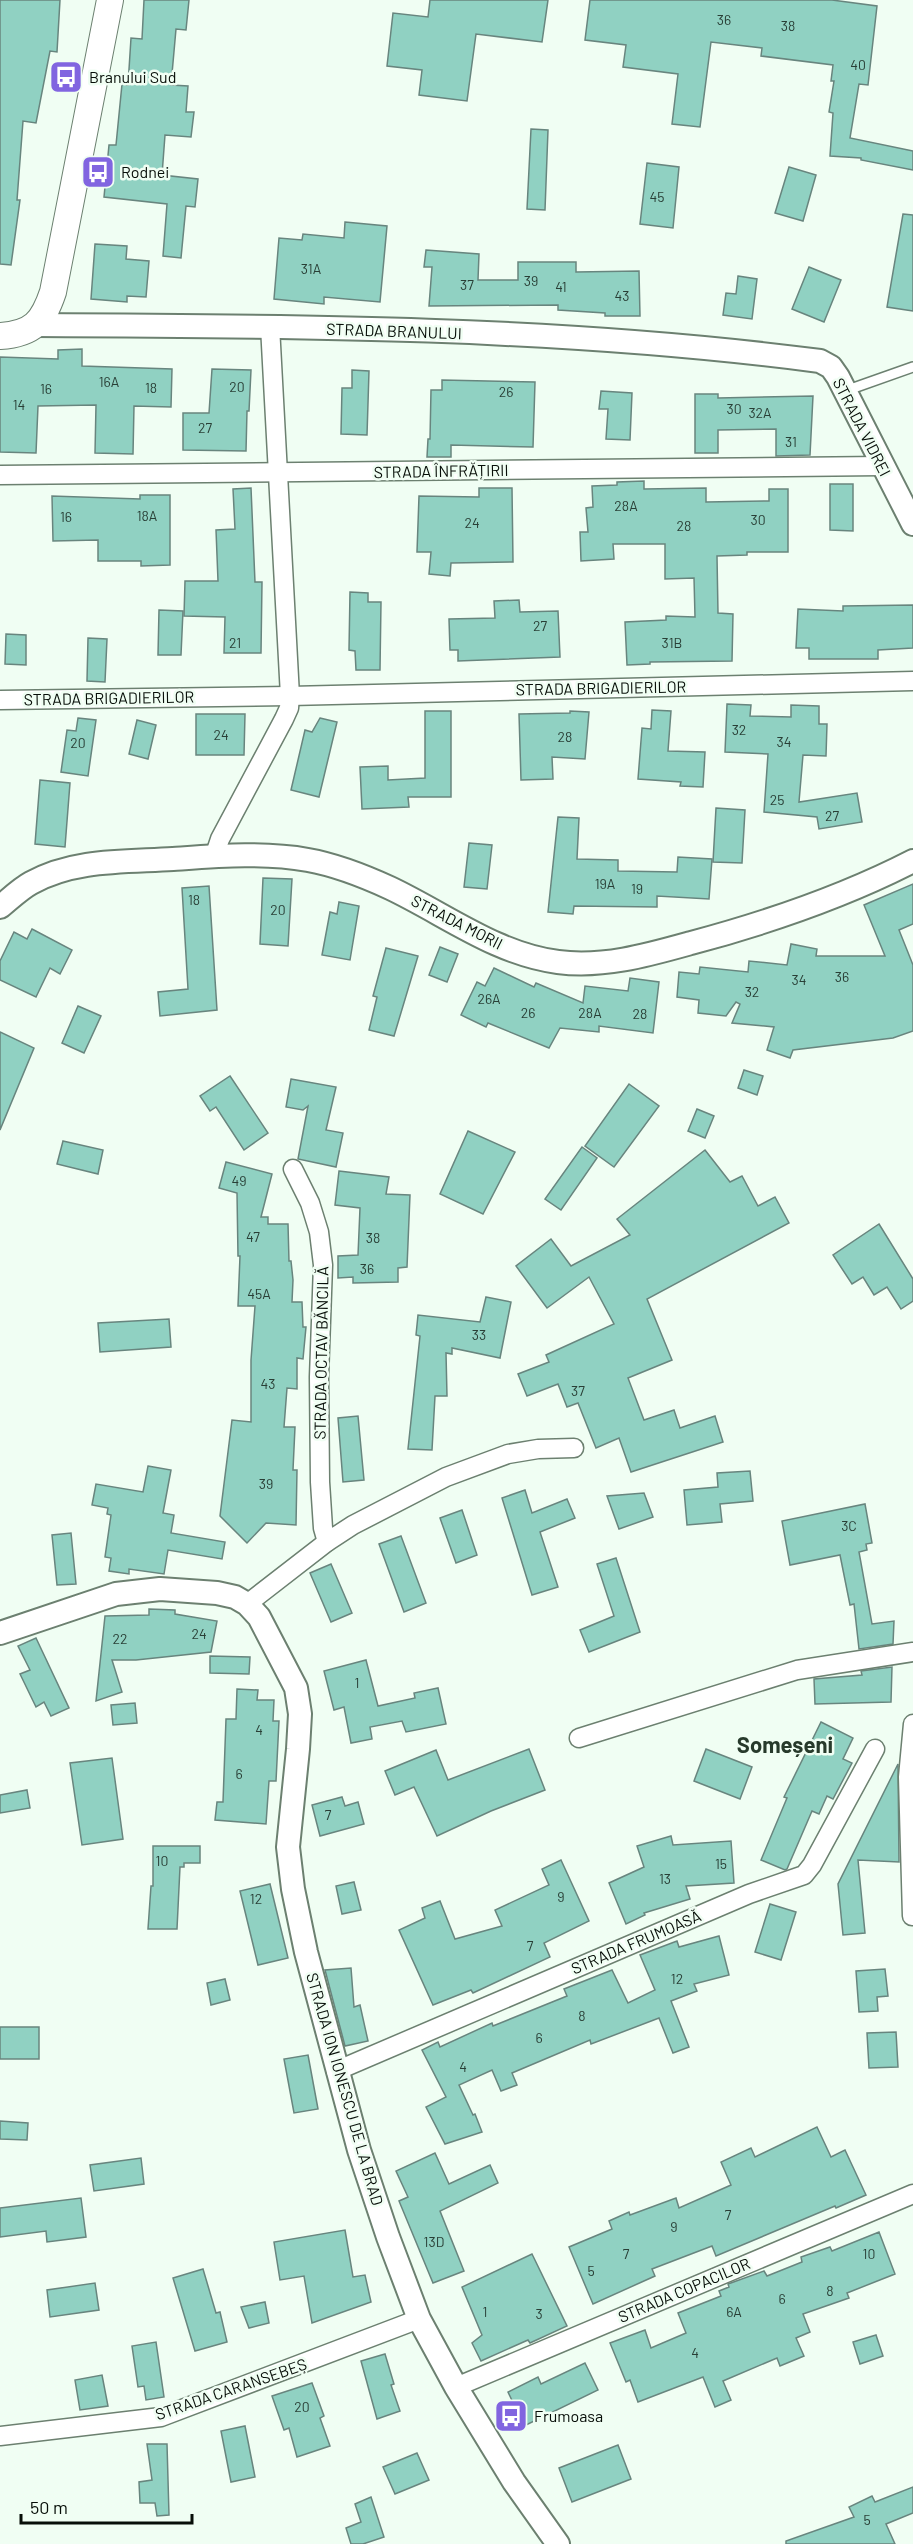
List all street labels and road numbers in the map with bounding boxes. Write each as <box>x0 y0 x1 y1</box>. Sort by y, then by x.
street label: STRADA BRANULUI <box>326 319 462 342</box>
street label: STRADA VIDREI <box>830 374 895 479</box>
street label: STRADA ÎNFRĂȚIRII <box>373 460 509 481</box>
street label: STRADA BRIGADIERILOR <box>516 677 687 698</box>
street label: STRADA BRIGADIERILOR <box>24 687 195 708</box>
street label: STRADA MORII <box>408 890 506 953</box>
street label: STRADA OCTAV BĂNCILĂ <box>309 1266 332 1440</box>
street label: STRADA FRUMOASĂ <box>568 1905 704 1978</box>
street label: STRADA ION IONESCU DE LA BRAD <box>303 1970 388 2207</box>
street label: STRADA COPACILOR <box>615 2253 753 2326</box>
street label: STRADA CARANSEBEȘ <box>153 2354 309 2423</box>

